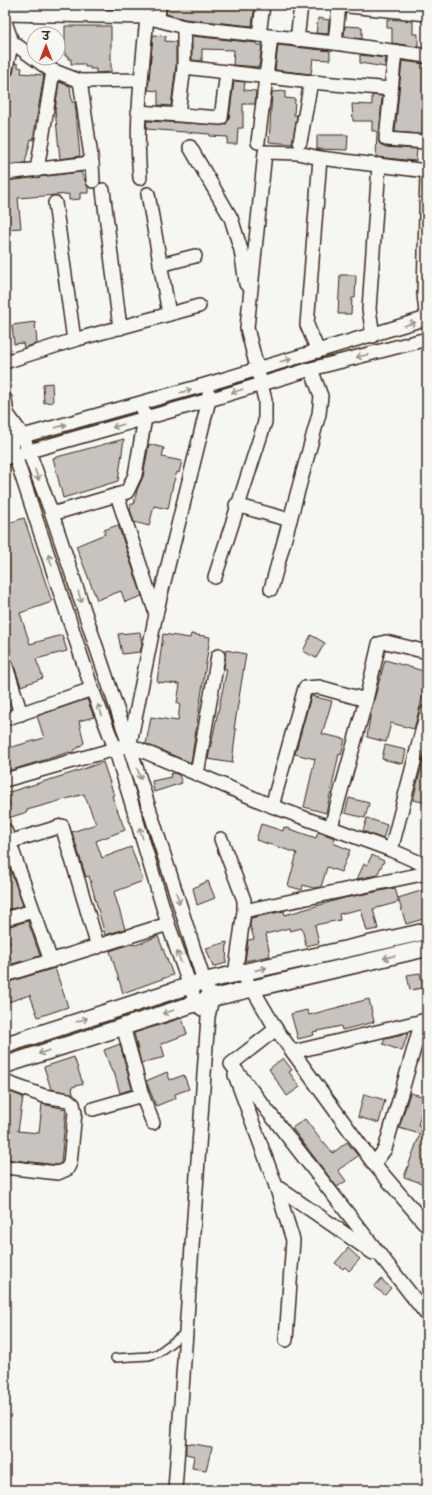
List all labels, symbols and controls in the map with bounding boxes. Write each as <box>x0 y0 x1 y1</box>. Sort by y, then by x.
north arrow <box>26 26 66 66</box>
text: उ <box>41 30 51 43</box>
one-way arrow <box>404 319 416 327</box>
one-way arrow <box>356 352 369 360</box>
one-way arrow <box>279 356 292 363</box>
one-way arrow <box>179 386 192 394</box>
one-way arrow <box>231 388 243 396</box>
one-way arrow <box>54 422 67 429</box>
one-way arrow <box>111 423 124 430</box>
one-way arrow <box>33 468 41 480</box>
one-way arrow <box>46 554 53 567</box>
one-way arrow <box>77 591 84 604</box>
one-way arrow <box>96 704 104 716</box>
one-way arrow <box>135 767 143 779</box>
one-way arrow <box>137 827 144 840</box>
one-way arrow <box>174 891 182 903</box>
one-way arrow <box>175 952 183 964</box>
one-way arrow <box>383 954 396 961</box>
one-way arrow <box>254 965 267 973</box>
one-way arrow <box>162 1009 175 1016</box>
one-way arrow <box>75 1016 88 1023</box>
one-way arrow <box>38 1049 51 1056</box>

